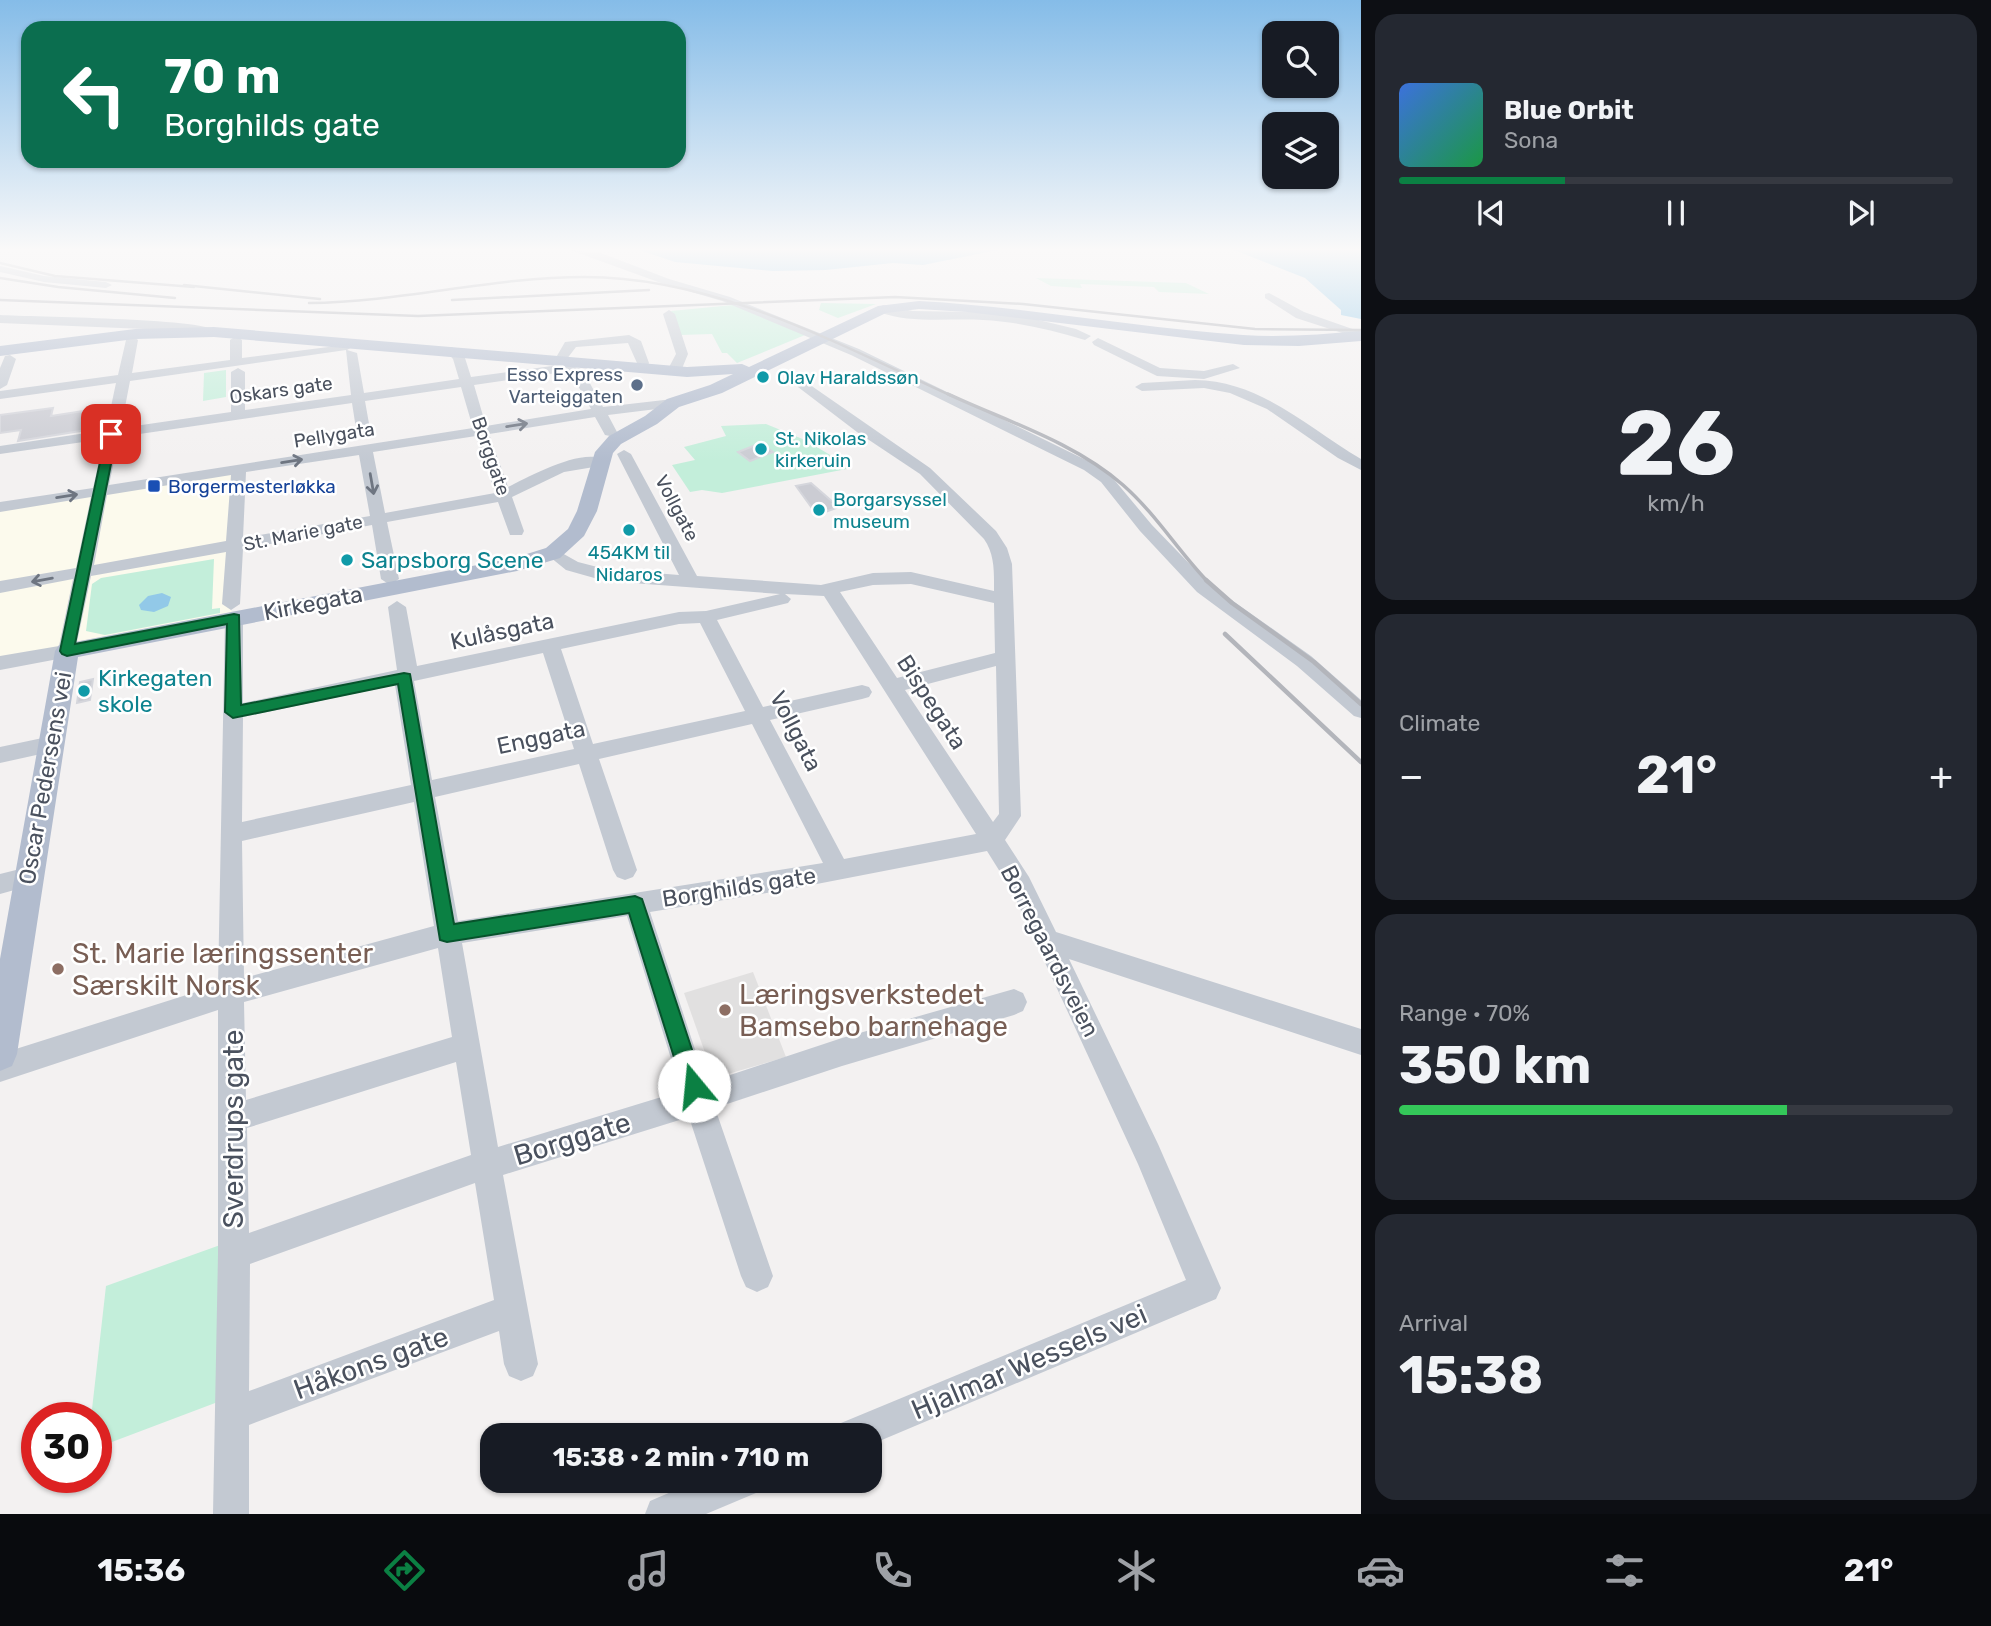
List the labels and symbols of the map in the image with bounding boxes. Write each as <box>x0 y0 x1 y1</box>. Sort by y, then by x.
place label: Esso Express Varteiggaten <box>506 363 623 408</box>
place label: Olav Haraldssøn <box>777 366 919 389</box>
marker: Olav Haraldssøn <box>755 369 771 385</box>
street label: Oskars gate <box>228 371 334 409</box>
marker: Esso Express Varteiggaten <box>629 377 645 393</box>
pin <box>81 404 141 464</box>
street label: Borggate <box>467 414 515 498</box>
street label: Pellygata <box>292 417 376 453</box>
one-way arrow <box>505 418 528 431</box>
place label: St. Nikolas kirkeruin <box>775 427 867 472</box>
marker: St. Nikolas kirkeruin <box>753 441 769 457</box>
one-way arrow <box>280 454 303 467</box>
street label: Vollgate <box>650 471 704 545</box>
one-way arrow <box>366 472 379 495</box>
place label: Borgermesterløkka <box>168 475 336 498</box>
marker: Borgermesterløkka <box>146 478 162 494</box>
place label: Borgarsyssel museum <box>833 488 947 533</box>
one-way arrow <box>56 489 78 502</box>
marker: Borgarsyssel museum <box>811 502 827 518</box>
street label: St. Marie gate <box>241 510 365 556</box>
marker: 454KM til Nidaros <box>621 522 637 538</box>
place label: 454KM til Nidaros <box>588 541 670 586</box>
place label: Sarpsborg Scene <box>361 546 544 574</box>
marker: Sarpsborg Scene <box>339 552 355 568</box>
one-way arrow <box>31 574 54 587</box>
street label: Kirkegata <box>261 580 365 626</box>
street label: Kulåsgata <box>448 606 556 656</box>
street label: Bispegata <box>891 649 973 755</box>
place label: Kirkegaten skole <box>98 664 212 718</box>
street label: Oscar Pedersens vei <box>13 669 77 887</box>
marker: Kirkegaten skole <box>76 683 92 699</box>
street label: Vollgata <box>764 686 828 776</box>
street label: Enggata <box>494 714 588 760</box>
street label: Borregaardsveien <box>995 860 1105 1042</box>
street label: Borghilds gate <box>660 861 818 913</box>
place label: St. Marie læringssenter Særskilt Norsk <box>72 937 373 1002</box>
marker: St. Marie læringssenter Særskilt Norsk <box>50 961 66 977</box>
place label: Læringsverkstedet Bamsebo barnehage <box>739 978 1008 1043</box>
marker: Læringsverkstedet Bamsebo barnehage <box>717 1002 733 1018</box>
street label: Sverdrups gate <box>217 1030 250 1228</box>
position arrow <box>657 1049 731 1123</box>
street label: Borggate <box>510 1106 634 1172</box>
street label: Hjalmar Wessels vei <box>906 1297 1152 1427</box>
street label: Håkons gate <box>289 1320 453 1406</box>
speed limit sign: 30 <box>21 1402 112 1493</box>

